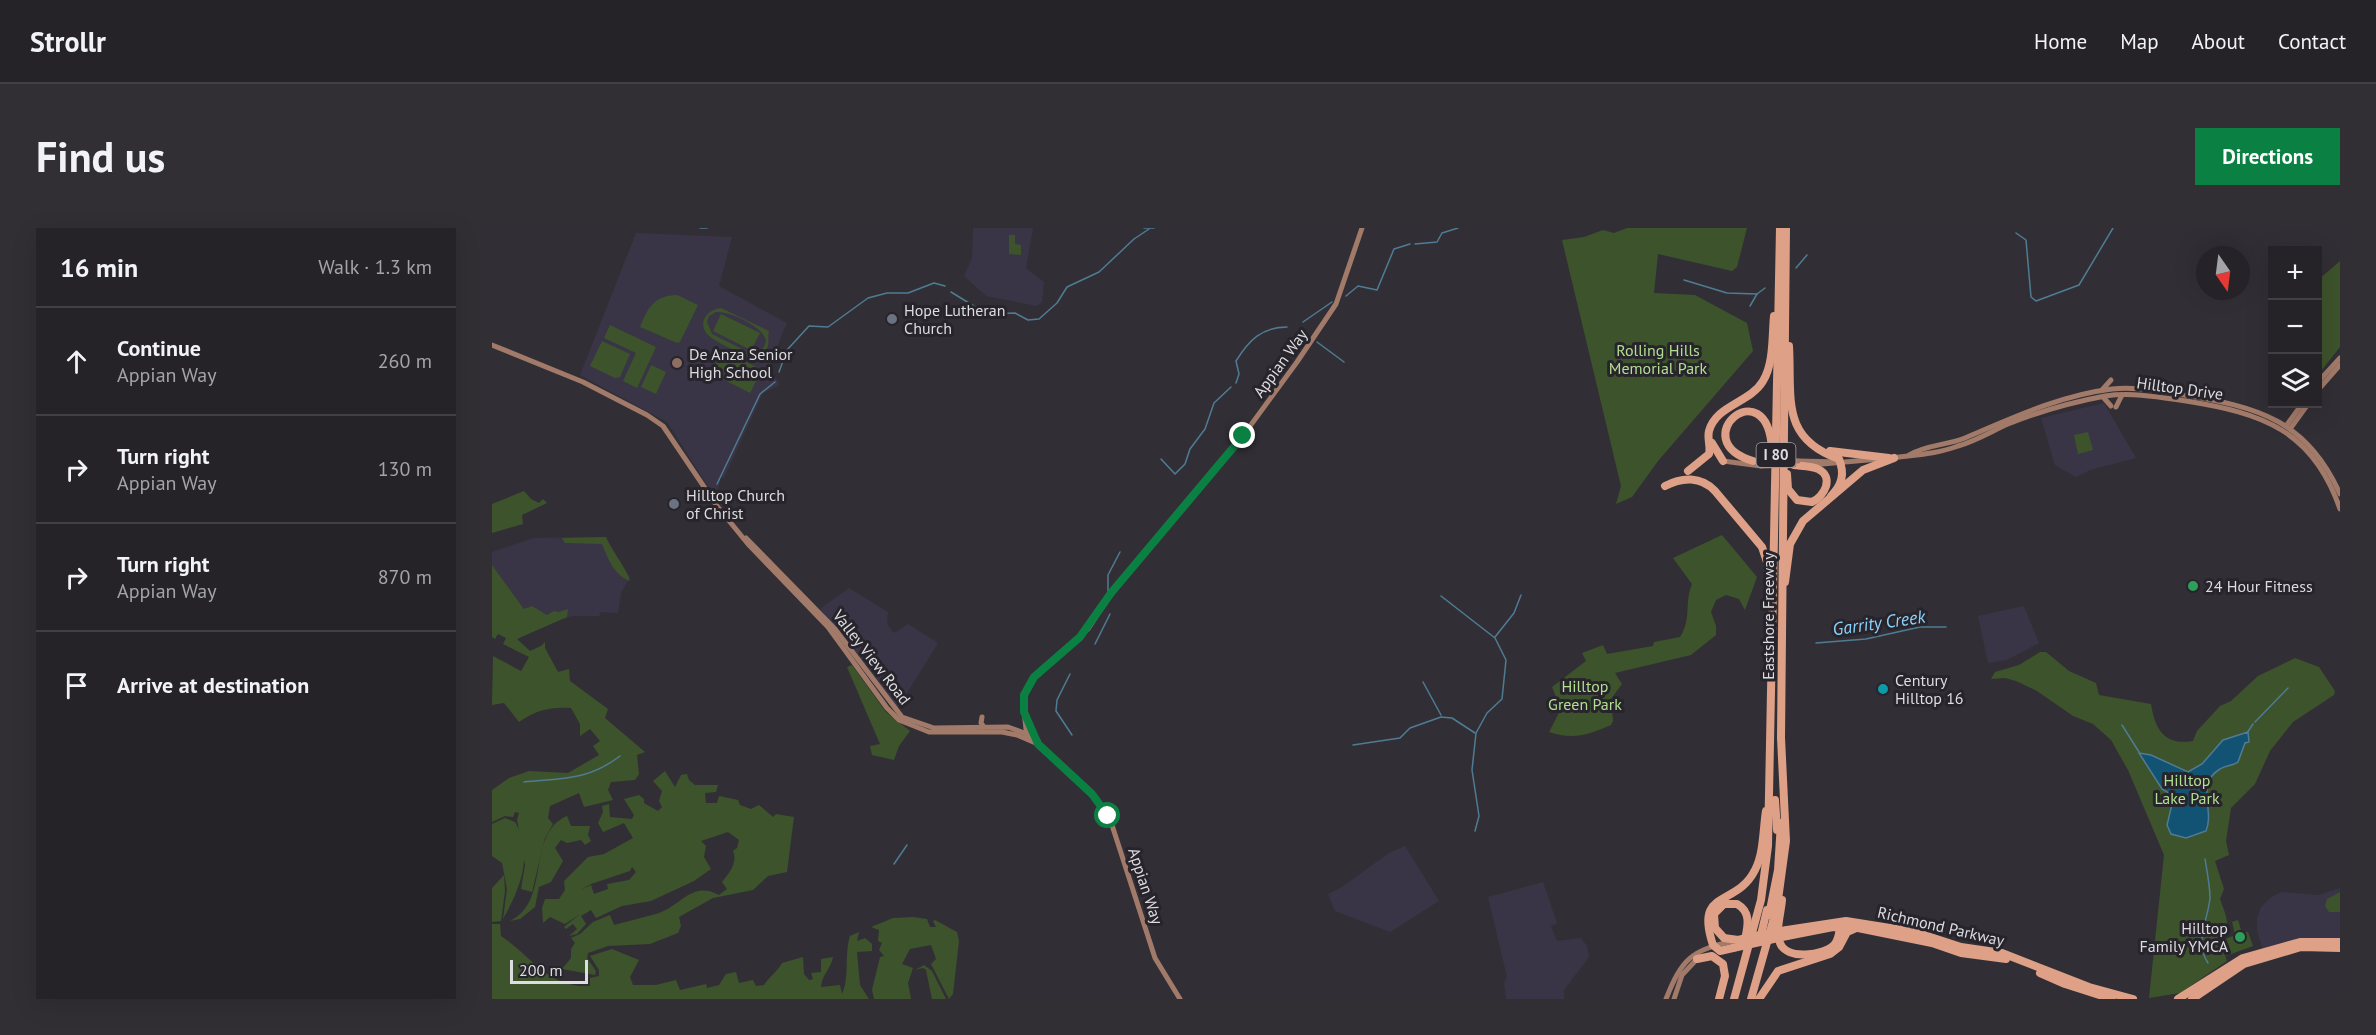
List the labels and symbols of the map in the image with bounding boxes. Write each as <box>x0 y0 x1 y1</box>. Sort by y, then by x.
north arrow <box>2196 246 2250 300</box>
place label: Hope Lutheran Church <box>904 300 1005 338</box>
marker: Hope Lutheran Church <box>885 312 899 326</box>
street label: Appian Way <box>1249 324 1312 401</box>
park label: Rolling Hills Memorial Park <box>1609 340 1708 378</box>
place label: De Anza Senior High School <box>689 344 793 382</box>
marker: De Anza Senior High School <box>670 356 684 370</box>
street label: Hilltop Drive <box>2136 372 2224 404</box>
route end <box>1229 422 1255 448</box>
road number: I 80 <box>1756 443 1796 467</box>
place label: Hilltop Church of Christ <box>686 485 785 523</box>
marker: Hilltop Church of Christ <box>667 497 681 511</box>
street label: Eastshore Freeway <box>1758 552 1778 680</box>
place label: 24 Hour Fitness <box>2205 576 2313 596</box>
marker: 24 Hour Fitness <box>2186 579 2200 593</box>
water label: Garrity Creek <box>1831 604 1928 640</box>
street label: Valley View Road <box>828 605 915 708</box>
place label: Century Hilltop 16 <box>1895 670 1964 708</box>
park label: Hilltop Green Park <box>1548 676 1622 714</box>
marker: Century Hilltop 16 <box>1876 682 1890 696</box>
park label: Hilltop Lake Park <box>2154 770 2220 808</box>
route start <box>1094 802 1120 828</box>
street label: Appian Way <box>1124 845 1168 927</box>
street label: Richmond Parkway <box>1876 902 2007 950</box>
place label: Hilltop Family YMCA <box>2140 918 2229 956</box>
marker: Hilltop Family YMCA <box>2233 930 2247 944</box>
scale bar <box>510 957 588 984</box>

